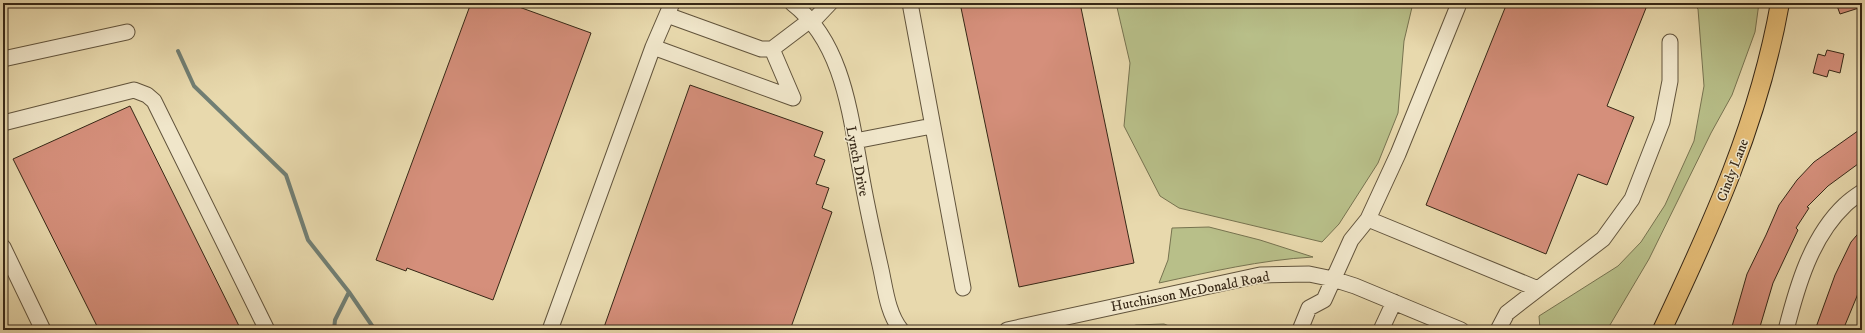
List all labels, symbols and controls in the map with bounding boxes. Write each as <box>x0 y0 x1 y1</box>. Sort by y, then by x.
street label: Lynch Drive <box>841 124 873 198</box>
street label: Cindy Lane <box>1713 136 1753 204</box>
street label: Hutchinson McDonald Road <box>1109 268 1271 316</box>

